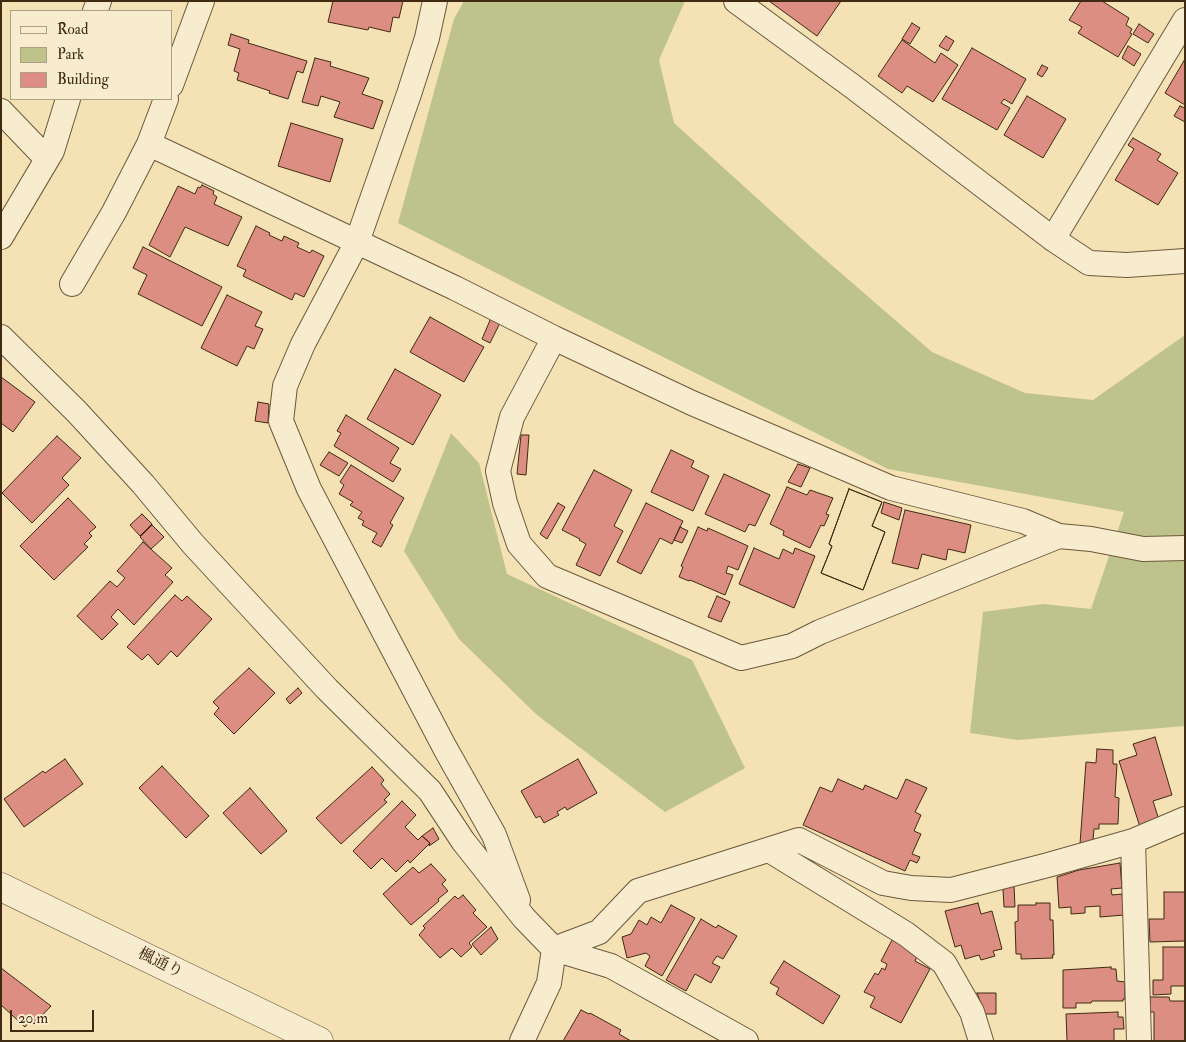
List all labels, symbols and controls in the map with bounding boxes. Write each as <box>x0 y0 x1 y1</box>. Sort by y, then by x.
legend <box>10 10 172 100</box>
text: Road <box>57 20 88 39</box>
text: Park <box>57 45 84 64</box>
text: Building <box>57 70 109 89</box>
street label: 楓通り <box>134 945 186 983</box>
scale bar <box>12 1000 96 1032</box>
text: 20 m <box>18 1009 48 1028</box>

